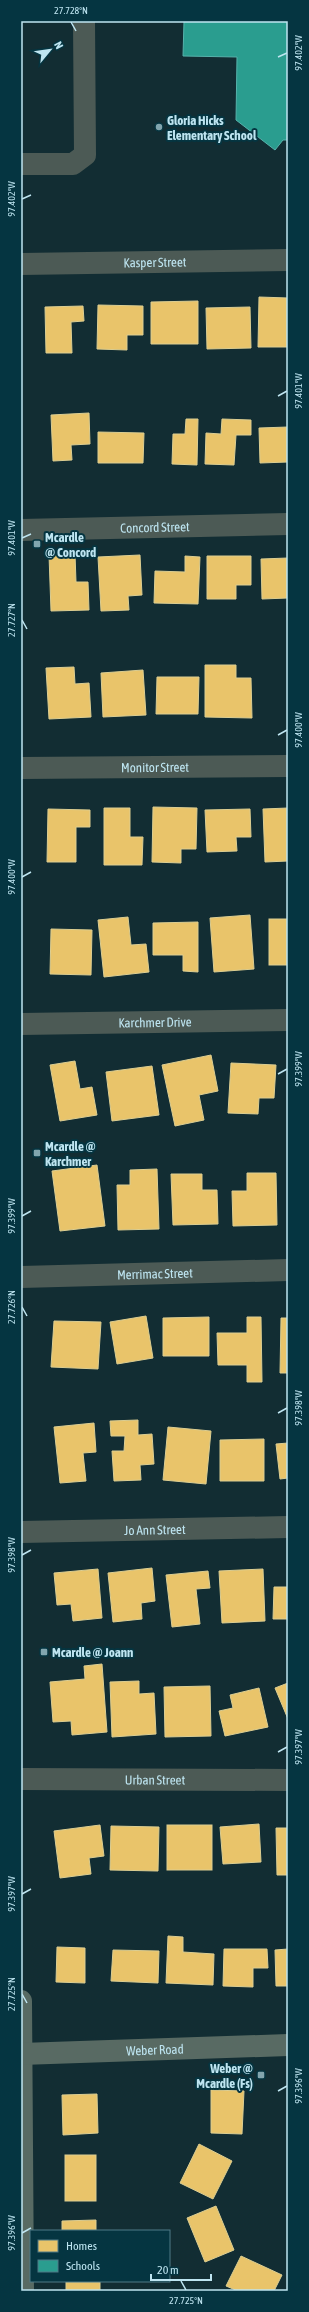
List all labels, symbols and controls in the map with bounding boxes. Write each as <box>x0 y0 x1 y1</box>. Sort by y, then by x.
text: 27.728°N <box>54 5 88 16</box>
north arrow <box>30 30 70 70</box>
text: 97.402°W <box>293 35 304 71</box>
text: N <box>52 39 66 51</box>
place label: Gloria Hicks Elementary School <box>167 113 257 143</box>
marker: Gloria Hicks Elementary School <box>154 122 164 132</box>
text: 97.402°W <box>6 181 17 217</box>
street label: Kasper Street <box>123 254 187 270</box>
text: 97.401°W <box>293 373 304 409</box>
street label: Concord Street <box>120 519 190 535</box>
text: 97.401°W <box>6 520 17 556</box>
place label: Mcardle @ Concord <box>45 530 96 560</box>
marker: Mcardle @ Concord <box>32 539 42 549</box>
text: 27.727°N <box>6 603 17 637</box>
text: 97.400°W <box>293 712 304 748</box>
street label: Monitor Street <box>121 759 189 775</box>
text: 97.400°W <box>6 859 17 895</box>
street label: Karchmer Drive <box>118 1014 192 1030</box>
text: 97.399°W <box>293 1051 304 1087</box>
place label: Mcardle @ Karchmer <box>45 1139 96 1169</box>
marker: Mcardle @ Karchmer <box>32 1148 42 1158</box>
text: 97.399°W <box>6 1198 17 1234</box>
street label: Merrimac Street <box>117 1265 193 1282</box>
text: 27.726°N <box>6 1290 17 1324</box>
text: 97.398°W <box>293 1390 304 1426</box>
street label: Jo Ann Street <box>124 1521 186 1538</box>
text: 97.398°W <box>6 1537 17 1573</box>
place label: Mcardle @ Joann <box>52 1645 133 1660</box>
marker: Mcardle @ Joann <box>39 1647 49 1657</box>
text: 97.397°W <box>293 1729 304 1765</box>
street label: Urban Street <box>125 1772 185 1787</box>
text: 97.397°W <box>6 1876 17 1912</box>
text: 27.725°N <box>6 1977 17 2011</box>
street label: Weber Road <box>126 2041 184 2058</box>
place label: Weber @ Mcardle (Fs) <box>196 2061 253 2091</box>
text: 97.396°W <box>293 2068 304 2104</box>
marker: Weber @ Mcardle (Fs) <box>256 2070 266 2080</box>
text: 97.396°W <box>6 2215 17 2251</box>
legend <box>30 2230 170 2282</box>
text: Homes <box>66 2239 97 2253</box>
scale bar <box>151 2256 211 2282</box>
text: Schools <box>66 2259 100 2273</box>
text: 20 m <box>157 2263 179 2277</box>
text: 27.725°N <box>169 2295 203 2306</box>

